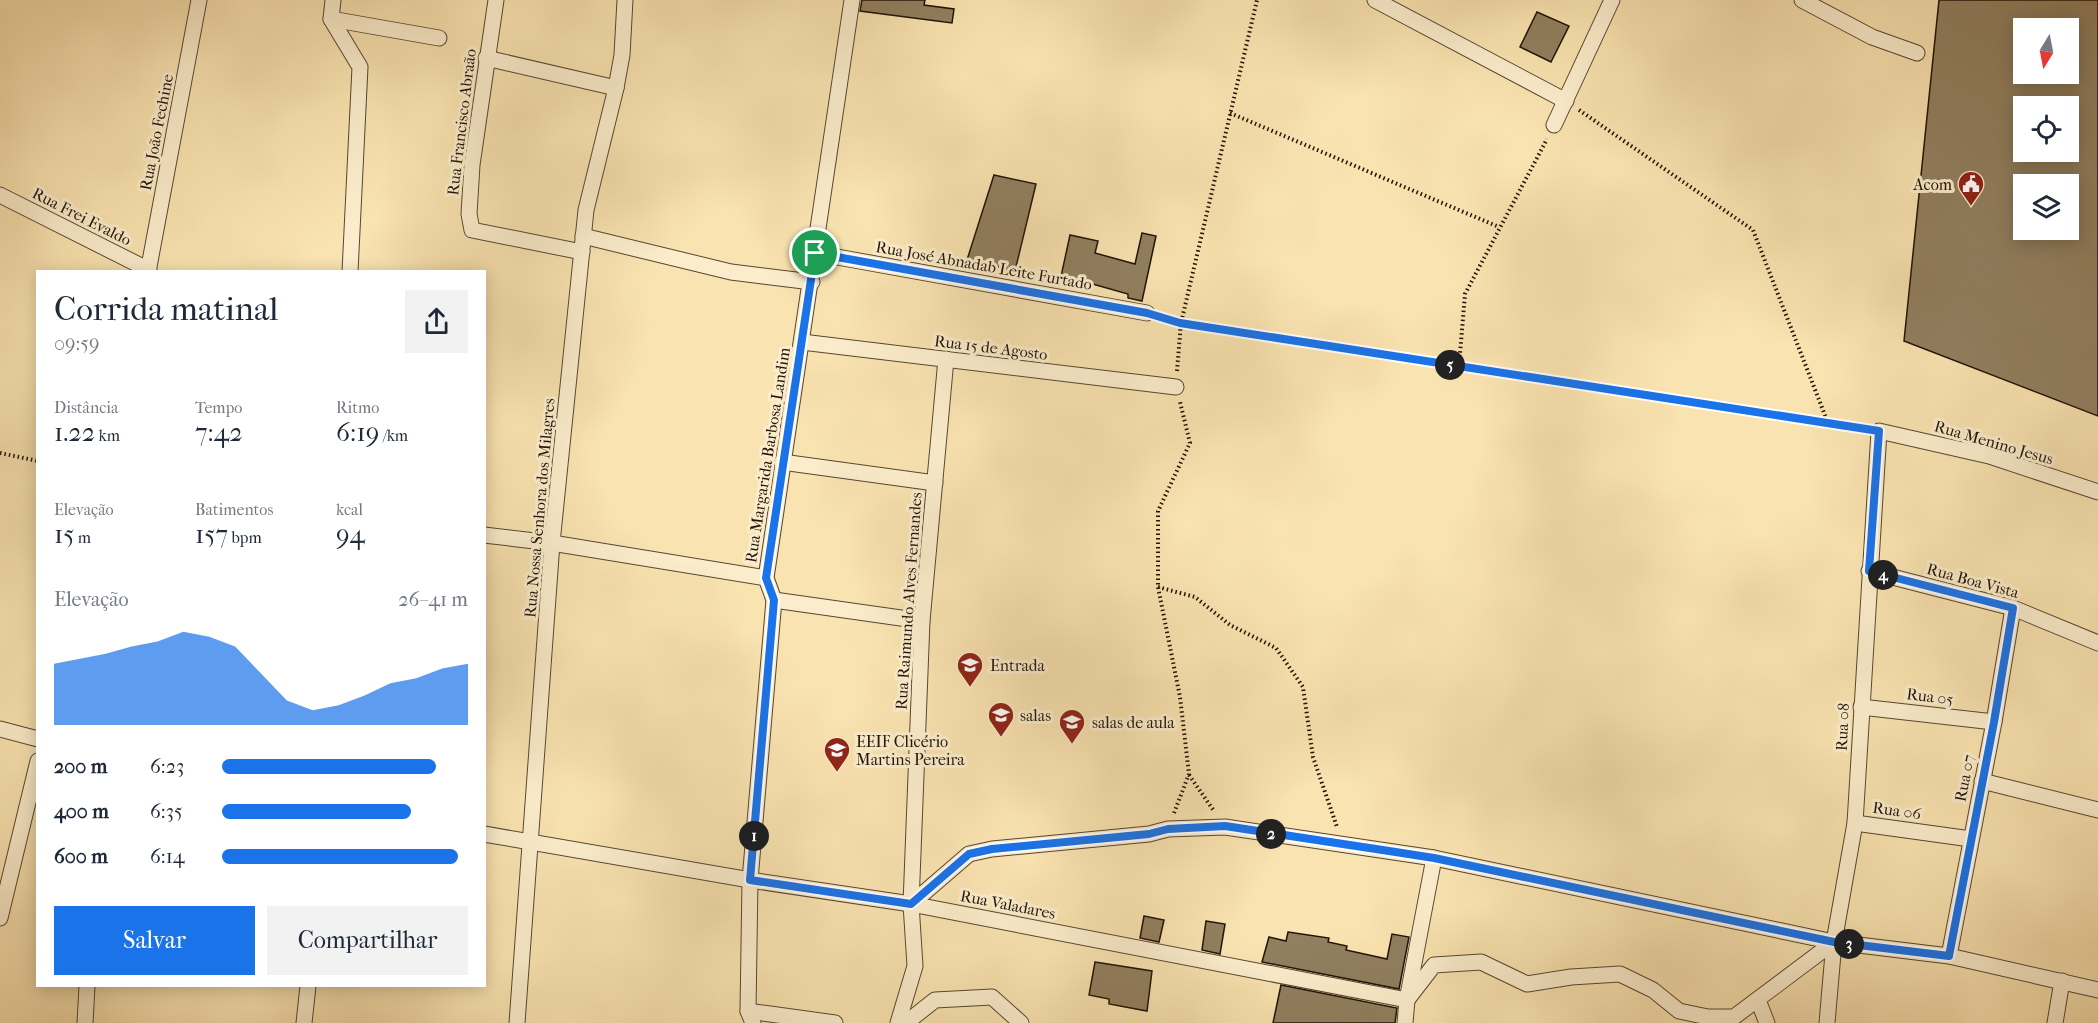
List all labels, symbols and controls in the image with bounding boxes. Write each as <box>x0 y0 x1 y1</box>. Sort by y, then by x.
north arrow <box>2013 18 2079 84</box>
map controls <box>2013 18 2079 240</box>
street label: Rua Francisco Abraão <box>443 48 480 197</box>
street label: Rua João Fechine <box>136 72 177 192</box>
button: locate <box>2013 96 2079 162</box>
public building icon: Acom <box>1956 169 1986 207</box>
button: layers <box>2013 174 2079 240</box>
place label: Acom <box>1912 175 1953 194</box>
street label: Rua Frei Evaldo <box>29 183 134 250</box>
pin <box>789 227 840 278</box>
icon: arrive <box>798 236 831 269</box>
street label: Rua José Abnadab Leite Furtado <box>874 237 1094 294</box>
text: Corrida matinal <box>54 290 278 329</box>
button: share <box>405 290 468 353</box>
street label: Rua 15 de Agosto <box>933 331 1049 364</box>
text: 09:59 <box>54 332 100 355</box>
street label: Rua Margarida Barbosa Landim <box>741 345 794 564</box>
pin: 5 <box>1435 350 1465 380</box>
text: 5 <box>1447 355 1453 374</box>
street label: Rua Nossa Senhora dos Milagres <box>520 397 559 619</box>
text: Distância <box>54 398 118 417</box>
text: Tempo <box>195 398 242 417</box>
text: Ritmo <box>336 398 379 417</box>
street label: Rua Menino Jesus <box>1932 416 2056 469</box>
text: 1.22 <box>54 417 95 448</box>
text: 7:42 <box>195 417 243 448</box>
text: 6:19 <box>336 417 379 448</box>
text: km <box>95 426 120 445</box>
text: /km <box>379 426 408 445</box>
street label: Rua Raimundo Alves Fernandes <box>891 491 926 710</box>
text: Elevação <box>54 500 114 519</box>
text: Batimentos <box>195 500 273 519</box>
text: kcal <box>336 500 363 519</box>
text: 15 <box>54 519 74 550</box>
text: 157 <box>195 519 228 550</box>
text: 94 <box>336 519 365 550</box>
text: m <box>74 528 91 547</box>
text: bpm <box>228 528 262 547</box>
street label: Rua Boa Vista <box>1925 559 2022 602</box>
pin: 4 <box>1868 560 1898 590</box>
text: 4 <box>1878 565 1888 584</box>
text: Elevação <box>54 588 129 611</box>
text: 26–41 m <box>398 588 468 611</box>
school or university icon: Entrada <box>955 650 985 688</box>
place label: Entrada <box>990 656 1046 675</box>
street label: Rua 05 <box>1905 684 1954 709</box>
school or university icon: salas <box>986 700 1016 738</box>
street label: Rua 08 <box>1832 703 1853 752</box>
place label: salas <box>1020 706 1051 725</box>
school or university icon: salas de aula <box>1057 707 1087 745</box>
place label: salas de aula <box>1092 713 1175 732</box>
place label: EEIF Clicério Martins Pereira <box>856 732 965 769</box>
school or university icon: EEIF Clicério Martins Pereira <box>822 735 852 773</box>
street label: Rua 07 <box>1951 753 1978 803</box>
text: 200 m <box>54 755 107 778</box>
text: 6:23 <box>150 755 184 778</box>
street label: Rua 06 <box>1871 798 1923 823</box>
text: 400 m <box>54 800 109 823</box>
text: 6:35 <box>150 800 183 823</box>
pin: 2 <box>1256 819 1286 849</box>
pin: 1 <box>739 821 769 851</box>
text: 2 <box>1267 824 1275 843</box>
text: 1 <box>751 826 757 845</box>
text: 600 m <box>54 845 108 868</box>
text: 6:14 <box>150 845 185 868</box>
street label: Rua Valadares <box>959 886 1057 923</box>
button: Salvar <box>54 906 255 975</box>
button: Compartilhar <box>267 906 468 975</box>
pin: 3 <box>1834 929 1864 959</box>
text: 3 <box>1846 934 1852 953</box>

